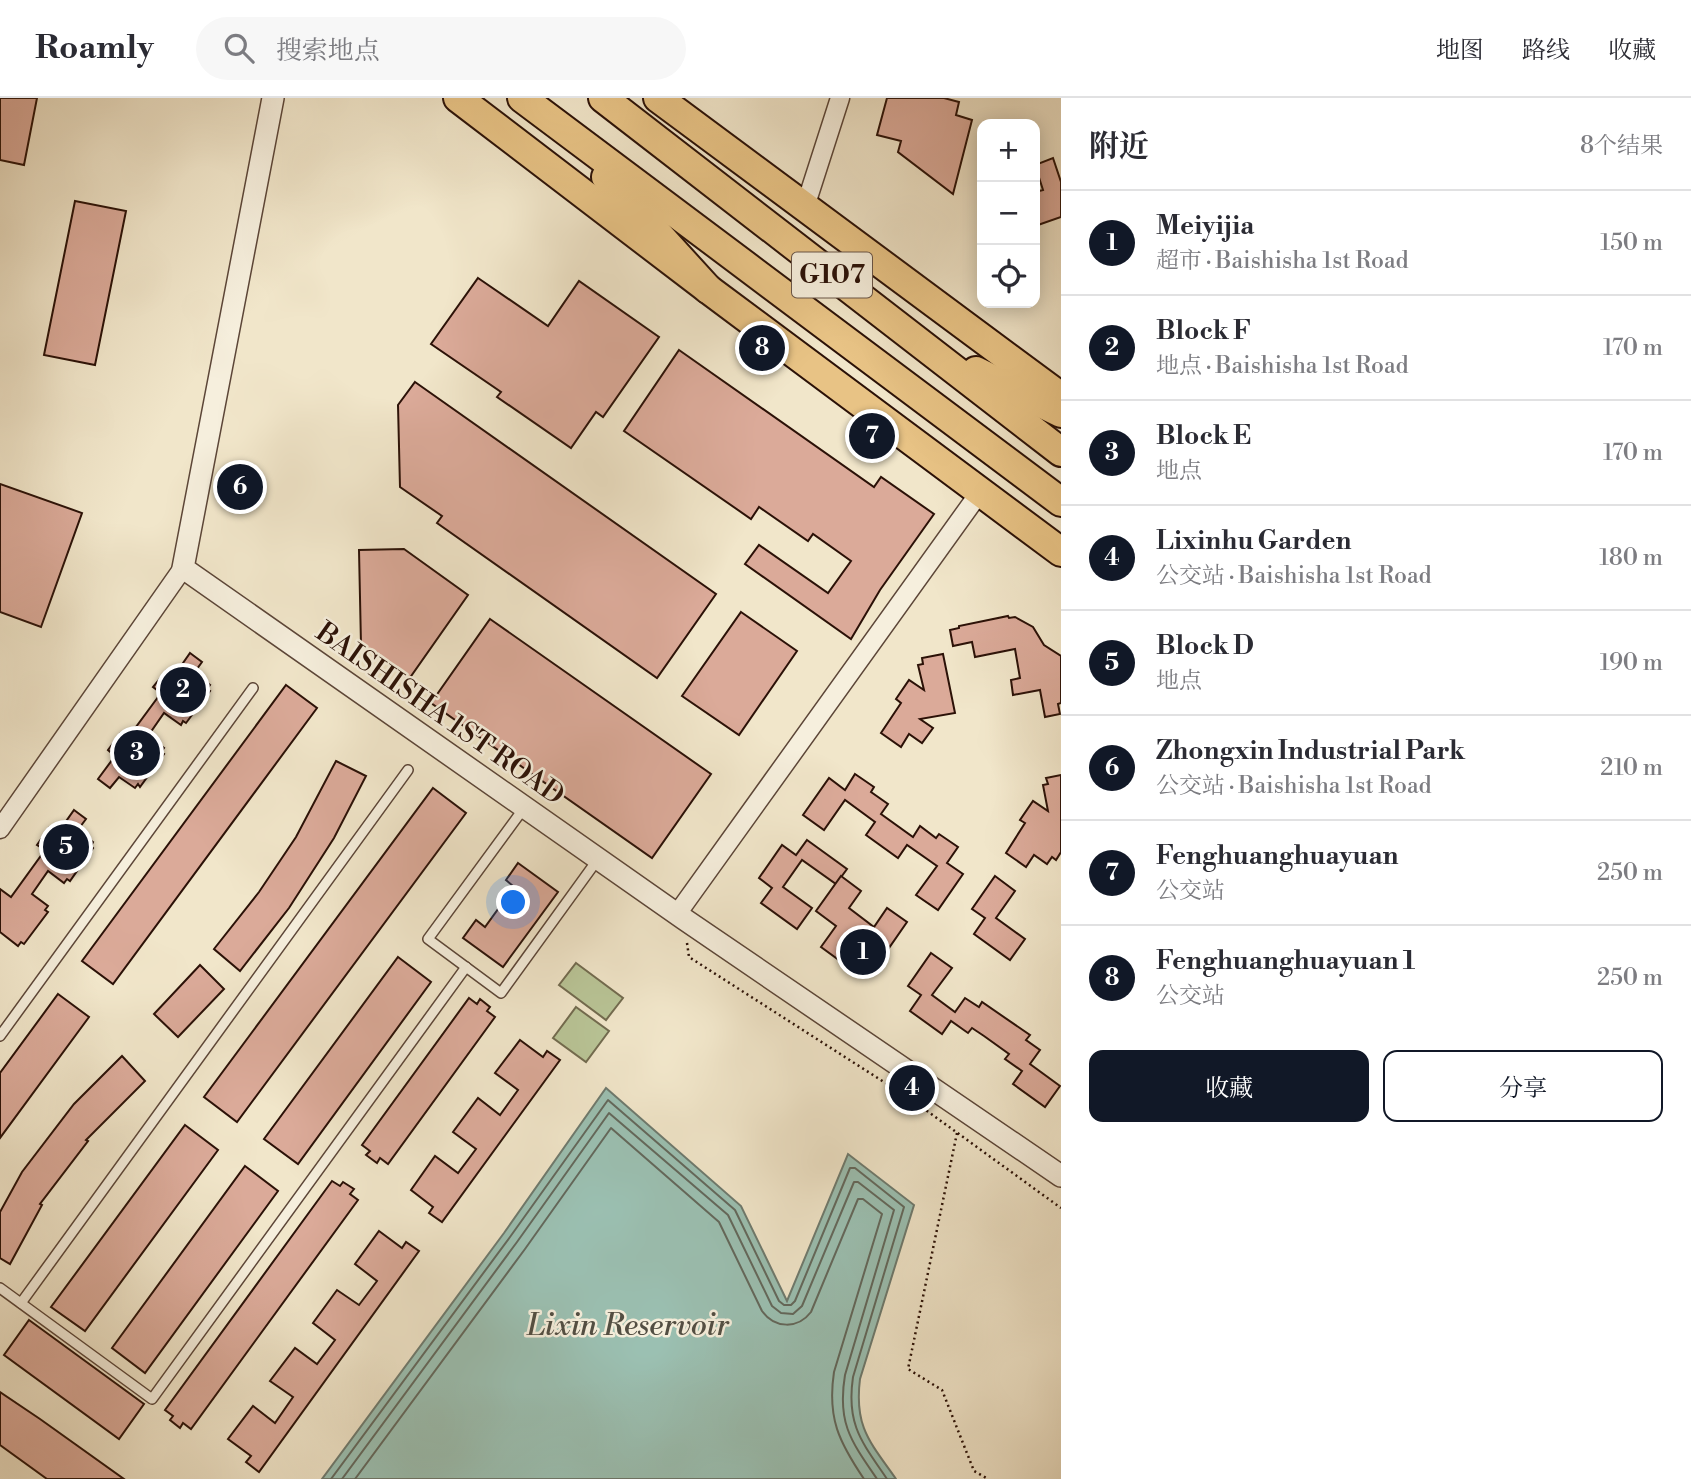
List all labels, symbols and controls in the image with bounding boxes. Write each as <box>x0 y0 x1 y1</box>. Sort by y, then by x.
search box <box>196 17 686 80</box>
text: Roamly <box>35 28 154 69</box>
icon: search <box>220 29 258 67</box>
text: 搜索地点 <box>276 35 380 67</box>
text: 地图 <box>1436 36 1484 66</box>
text: 路线 <box>1522 36 1570 66</box>
text: 收藏 <box>1608 36 1656 66</box>
map controls <box>977 119 1040 308</box>
button: + <box>977 119 1040 182</box>
text: 附近 <box>1089 128 1149 166</box>
text: 8个结果 <box>1580 132 1663 160</box>
button: − <box>977 182 1040 245</box>
text: Meiyijia <box>1156 210 1254 242</box>
text: 1 <box>1106 229 1118 257</box>
text: 150 m <box>1600 229 1663 257</box>
button: locate <box>977 245 1040 308</box>
text: 超市 · Baishisha 1st Road <box>1156 247 1409 275</box>
road number: G107 <box>792 252 872 298</box>
text: Block F <box>1156 315 1251 347</box>
pin: 8 <box>739 322 785 374</box>
text: 2 <box>1105 334 1119 362</box>
text: 170 m <box>1603 334 1663 362</box>
text: 地点 · Baishisha 1st Road <box>1156 352 1409 380</box>
pin: 7 <box>849 410 895 462</box>
text: Block E <box>1156 420 1251 452</box>
text: 3 <box>1105 439 1119 467</box>
text: 170 m <box>1603 439 1663 467</box>
text: 地点 <box>1156 457 1202 485</box>
pin: 6 <box>217 461 263 513</box>
text: Lixinhu Garden <box>1156 525 1351 557</box>
text: 4 <box>1104 544 1120 572</box>
text: 180 m <box>1599 544 1663 572</box>
text: 公交站 · Baishisha 1st Road <box>1156 562 1432 590</box>
street label: BAISHISHA 1ST ROAD <box>308 614 571 813</box>
text: Block D <box>1156 630 1254 662</box>
text: 5 <box>1105 649 1119 677</box>
text: 190 m <box>1600 649 1663 677</box>
pin: 2 <box>160 664 206 716</box>
text: 地点 <box>1156 667 1202 695</box>
pin: 3 <box>114 727 160 779</box>
text: Zhongxin Industrial Park <box>1156 735 1465 767</box>
text: 6 <box>1105 754 1119 782</box>
text: 210 m <box>1600 754 1663 782</box>
text: 公交站 · Baishisha 1st Road <box>1156 772 1432 800</box>
pin: 5 <box>43 821 89 873</box>
text: Fenghuanghuayuan <box>1156 840 1399 872</box>
text: 7 <box>1105 859 1119 887</box>
text: 250 m <box>1597 859 1663 887</box>
text: 公交站 <box>1156 877 1225 905</box>
your location <box>496 885 530 919</box>
pin: 1 <box>840 926 886 978</box>
text: Fenghuanghuayuan 1 <box>1156 945 1415 977</box>
text: 8 <box>1105 964 1119 992</box>
text: 250 m <box>1597 964 1663 992</box>
text: 公交站 <box>1156 982 1225 1010</box>
button: 收藏 <box>1089 1050 1369 1122</box>
button: 分享 <box>1383 1050 1663 1122</box>
pin: 4 <box>889 1062 935 1114</box>
water label: Lixin Reservoir <box>526 1307 730 1345</box>

